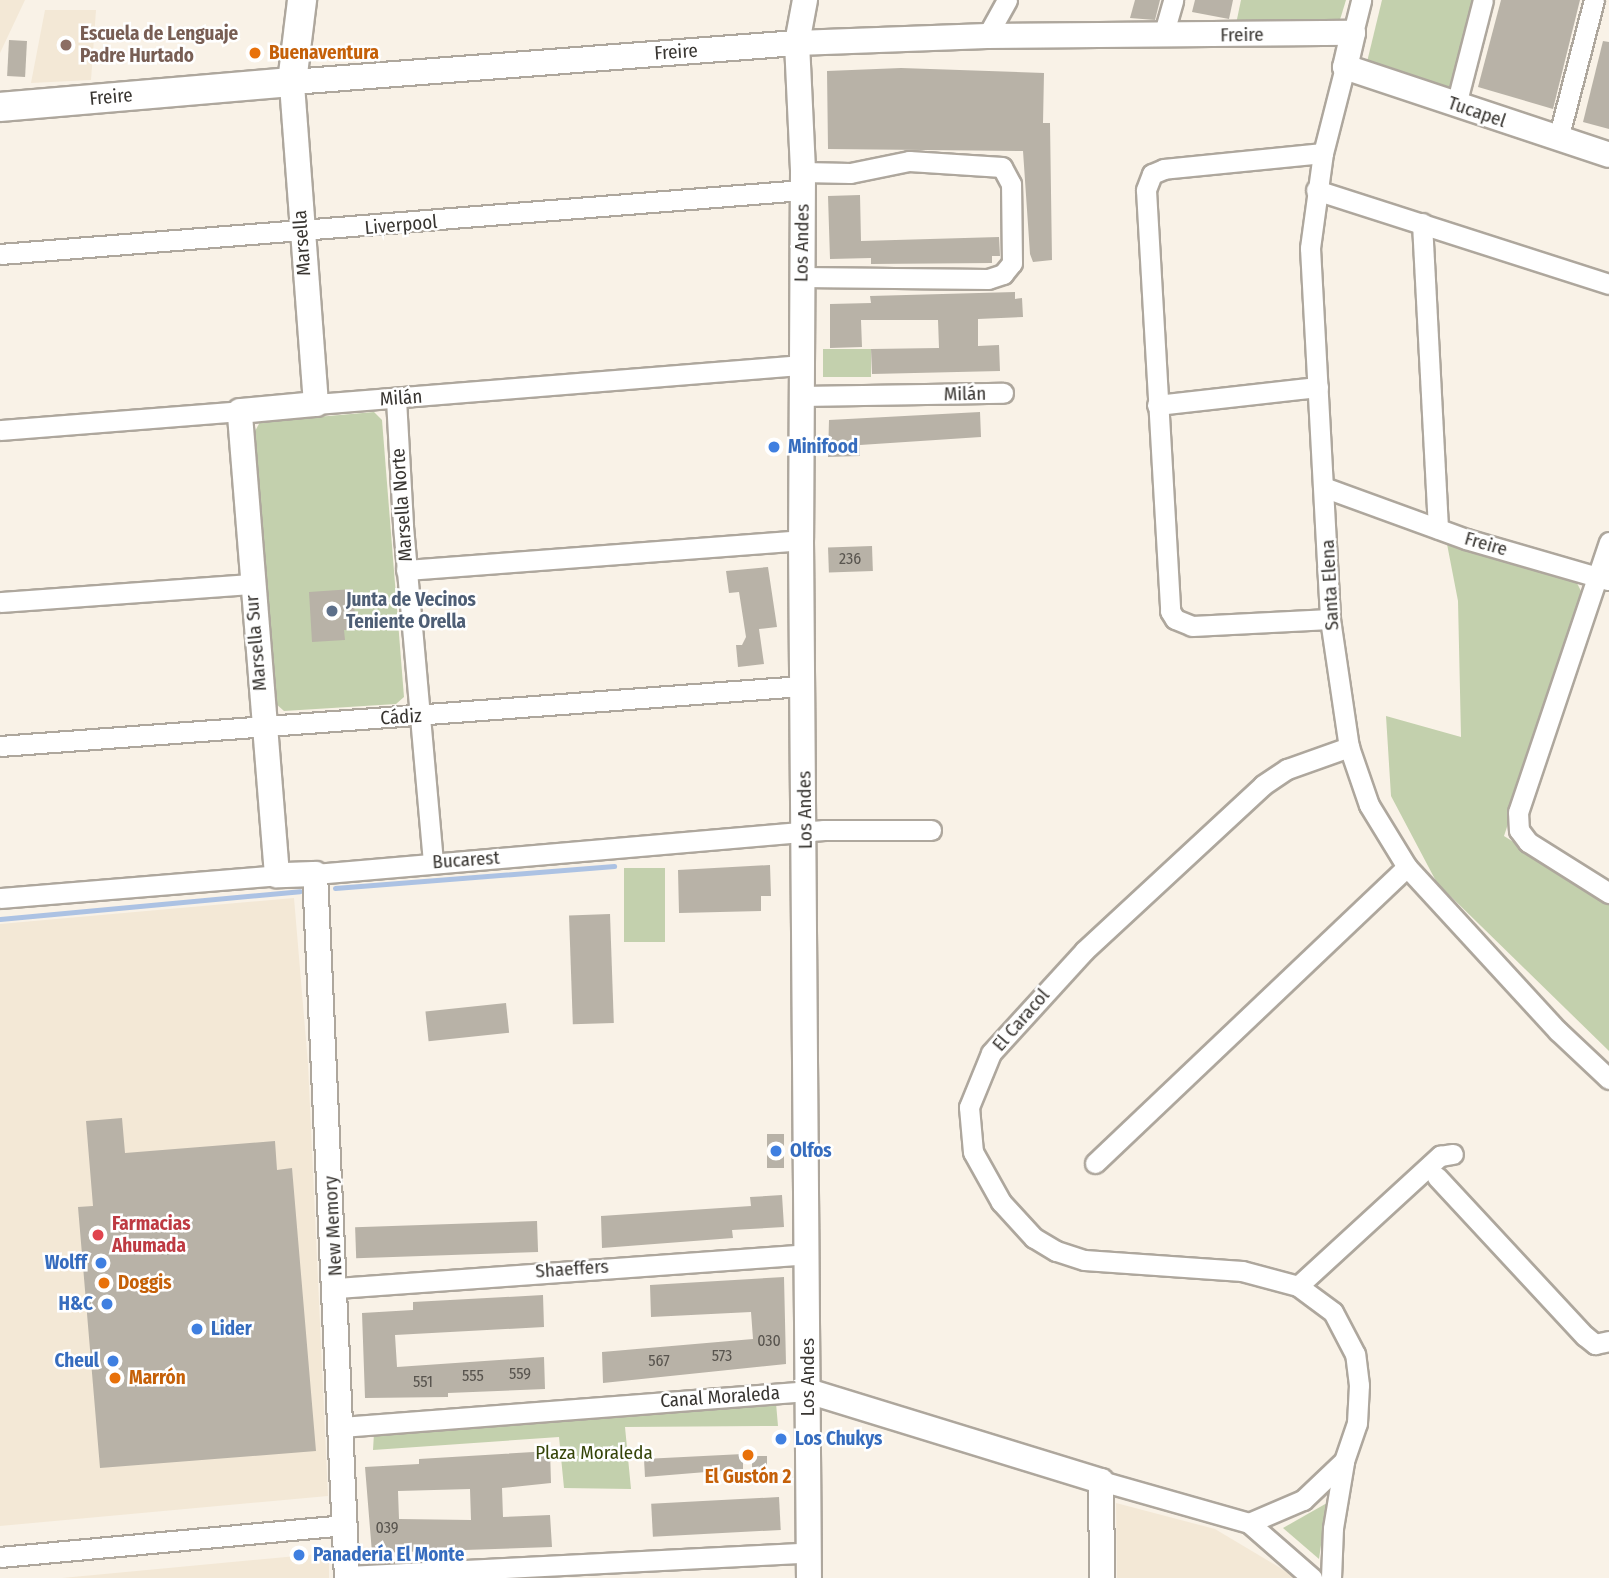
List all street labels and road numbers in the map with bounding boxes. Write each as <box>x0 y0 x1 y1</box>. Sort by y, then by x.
street label: Freire <box>1220 23 1264 47</box>
street label: Freire <box>654 39 698 65</box>
street label: Freire <box>88 84 134 110</box>
street label: Tucapel <box>1445 91 1509 133</box>
street label: Los Andes <box>790 204 814 282</box>
street label: Marsella <box>288 209 316 277</box>
street label: Liverpool <box>364 210 438 240</box>
street label: Milán <box>944 382 986 406</box>
street label: Milán <box>379 385 423 411</box>
street label: Marsella Norte <box>387 447 417 563</box>
street label: Freire <box>1462 527 1510 561</box>
street label: Santa Elena <box>1316 539 1344 631</box>
street label: Marsella Sur <box>240 594 272 692</box>
street label: Cádiz <box>380 704 422 730</box>
street label: Los Andes <box>793 771 817 849</box>
street label: Bucarest <box>432 846 500 874</box>
street label: El Caracol <box>988 984 1054 1056</box>
street label: New Memory <box>319 1175 347 1277</box>
street label: Shaeffers <box>535 1255 609 1283</box>
street label: Los Andes <box>797 1338 819 1416</box>
street label: Canal Moraleda <box>659 1381 781 1413</box>

